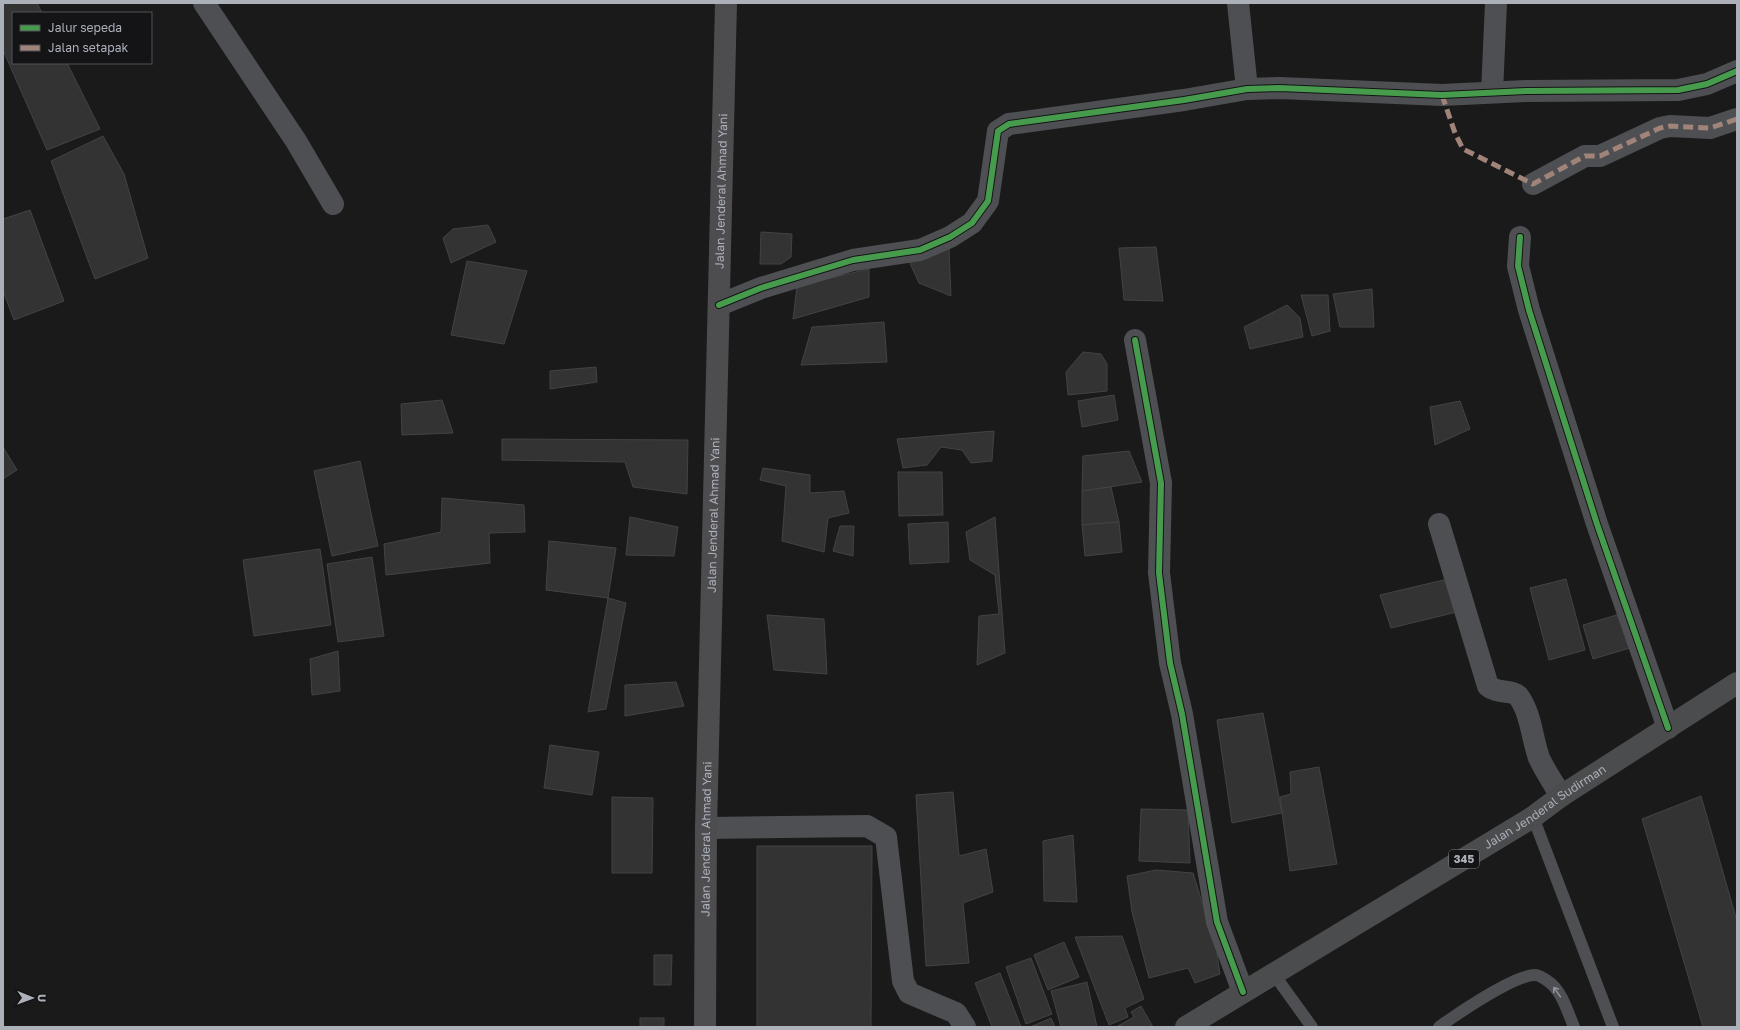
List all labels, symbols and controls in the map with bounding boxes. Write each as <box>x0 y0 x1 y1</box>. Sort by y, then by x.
legend <box>12 12 152 64</box>
text: Jalur sepeda <box>48 20 122 35</box>
text: Jalan setapak <box>48 40 129 55</box>
street label: Jalan Jenderal Ahmad Yani <box>712 113 730 269</box>
street label: Jalan Jenderal Ahmad Yani <box>704 437 722 593</box>
street label: Jalan Jenderal Ahmad Yani <box>698 761 715 917</box>
street label: Jalan Jenderal Sudirman <box>1481 761 1609 852</box>
road number: 345 <box>1449 850 1479 868</box>
north arrow <box>12 978 52 1018</box>
one-way arrow <box>1553 987 1561 998</box>
text: U <box>36 994 49 1002</box>

